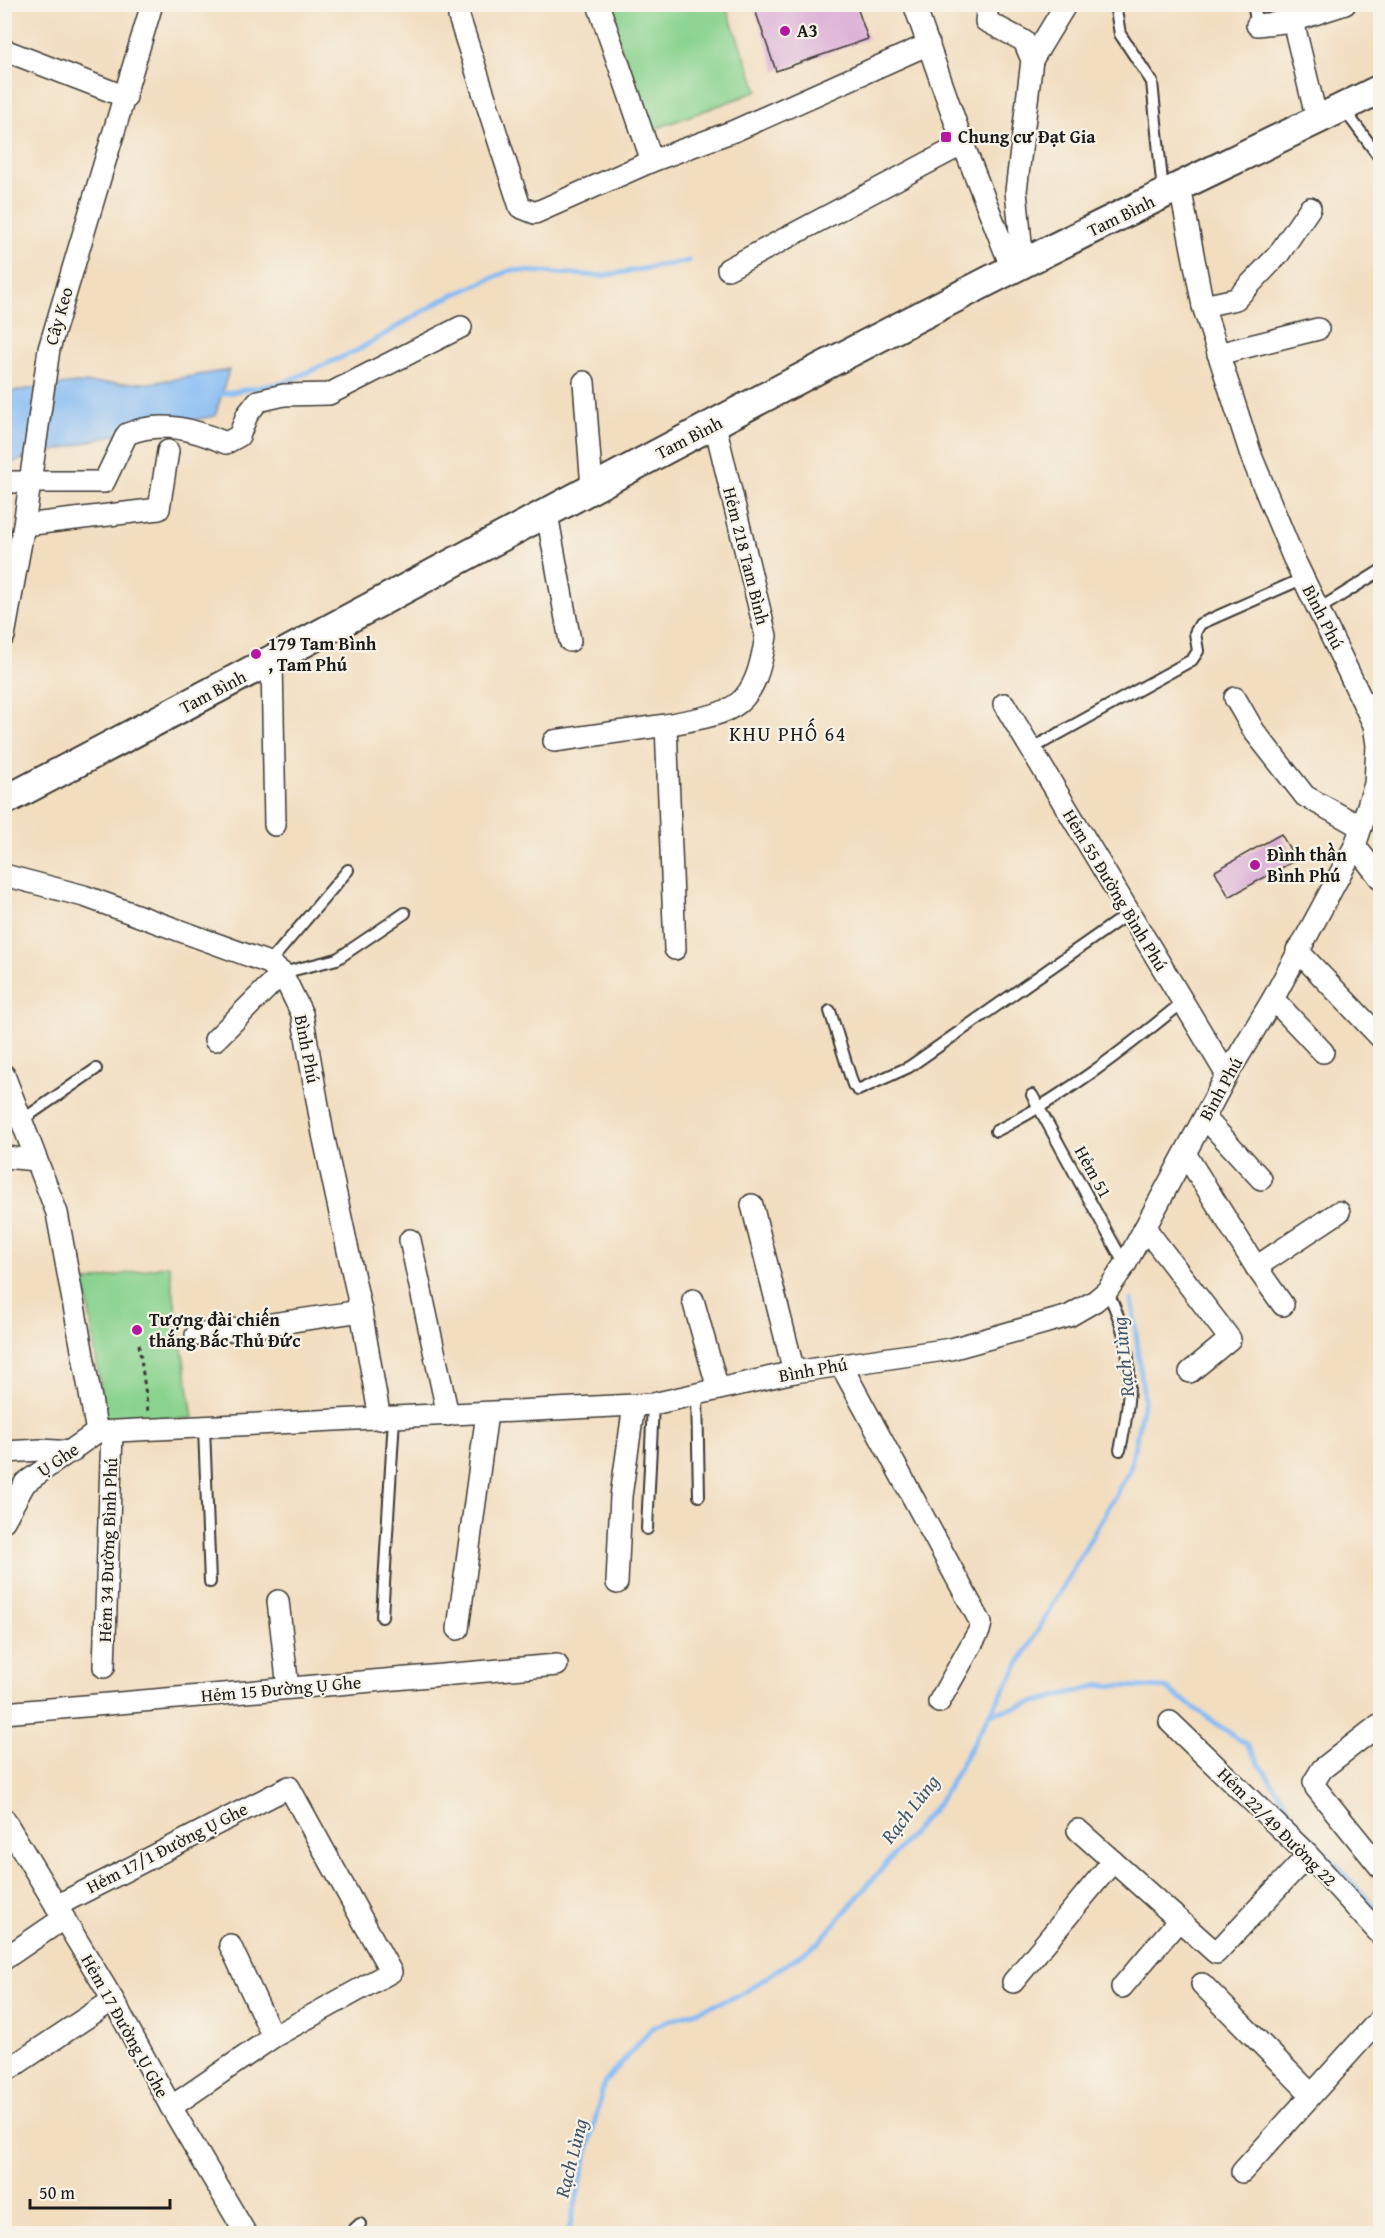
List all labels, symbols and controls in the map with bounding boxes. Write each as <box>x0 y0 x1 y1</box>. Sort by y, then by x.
place label: A3 <box>797 17 818 44</box>
marker: A3 <box>778 24 792 38</box>
place label: Chung cư Đạt Gia <box>958 123 1096 150</box>
marker: Chung cư Đạt Gia <box>939 130 953 144</box>
street label: Tam Bình <box>1082 188 1159 243</box>
street label: Cây Keo <box>37 284 80 348</box>
street label: Tam Bình <box>651 409 727 466</box>
street label: Hẻm 218 Tam Bình <box>716 484 777 628</box>
street label: Bình Phú <box>1296 580 1351 654</box>
place label: 179 Tam Bình , Tam Phú <box>268 630 377 678</box>
marker: 179 Tam Bình , Tam Phú <box>249 647 263 661</box>
street label: Tam Bình <box>175 663 251 720</box>
district label: KHU PHỐ 64 <box>729 718 847 748</box>
street label: Hẻm 55 Đường Bình Phú <box>1056 804 1175 976</box>
place label: Đình thần Bình Phú <box>1267 841 1347 889</box>
marker: Đình thần Bình Phú <box>1248 858 1262 872</box>
street label: Bình Phú <box>288 1012 327 1086</box>
street label: Bình Phú <box>1192 1052 1249 1125</box>
street label: Hẻm 51 <box>1068 1141 1119 1203</box>
place label: Tượng đài chiến thắng Bắc Thủ Đức <box>149 1306 301 1354</box>
water label: Rạch Lùng <box>1104 1316 1141 1400</box>
marker: Tượng đài chiến thắng Bắc Thủ Đức <box>130 1323 144 1337</box>
street label: Bình Phú <box>777 1350 849 1389</box>
street label: Ụ Ghe <box>32 1436 84 1483</box>
street label: Hẻm 34 Đường Bình Phú <box>91 1457 124 1643</box>
street label: Hẻm 15 Đường Ụ Ghe <box>200 1668 362 1709</box>
street label: Hẻm 22/49 Đường 22 <box>1212 1761 1343 1892</box>
water label: Rạch Lùng <box>873 1768 946 1850</box>
street label: Hẻm 17/1 Đường Ụ Ghe <box>81 1795 252 1900</box>
street label: Hẻm 17 Đường Ụ Ghe <box>75 1949 176 2103</box>
water label: Rạch Lùng <box>546 2115 594 2201</box>
scale bar <box>30 2172 170 2210</box>
text: 50 m <box>39 2179 75 2206</box>

